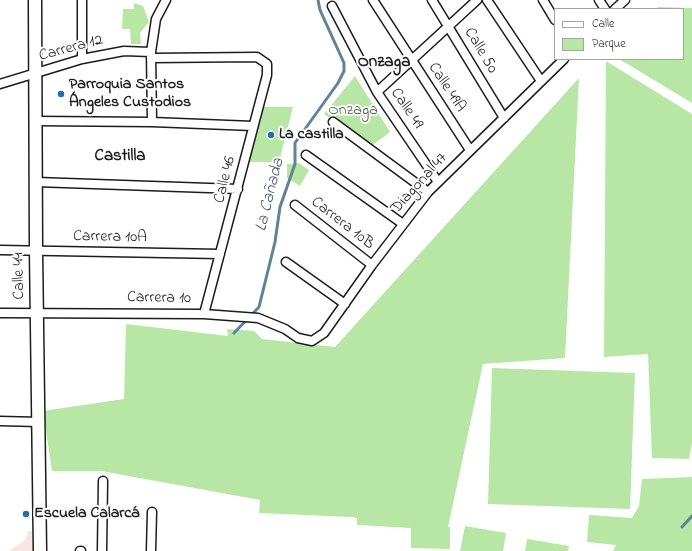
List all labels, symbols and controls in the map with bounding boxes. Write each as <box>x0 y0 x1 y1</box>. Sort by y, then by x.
legend <box>554 8 684 60</box>
text: Calle <box>592 15 614 33</box>
street label: Calle 50 <box>459 25 501 77</box>
street label: Carrera 12 <box>37 31 105 67</box>
text: Parque <box>592 35 626 53</box>
district label: Onzaga <box>358 53 410 73</box>
street label: Calle 49A <box>423 60 469 116</box>
place label: Parroquia Santos Ángeles Custodios <box>69 75 191 113</box>
street label: Calle 49 <box>385 85 427 133</box>
marker: Parroquia Santos Ángeles Custodios <box>56 89 66 99</box>
park label: Onzaga <box>328 101 378 121</box>
place label: La castilla <box>279 125 344 145</box>
marker: La castilla <box>266 130 276 140</box>
district label: Castilla <box>95 147 145 167</box>
street label: Diagonal 47 <box>388 150 452 218</box>
street label: Calle 46 <box>211 155 241 205</box>
water label: La Cañada <box>252 156 290 234</box>
street label: Carrera 10B <box>307 193 377 255</box>
street label: Carrera 10A <box>73 228 147 248</box>
street label: Calle 44 <box>10 252 30 300</box>
street label: Carrera 10 <box>127 289 191 309</box>
place label: Escuela Calarcá <box>34 504 139 524</box>
marker: Escuela Calarcá <box>21 509 31 519</box>

